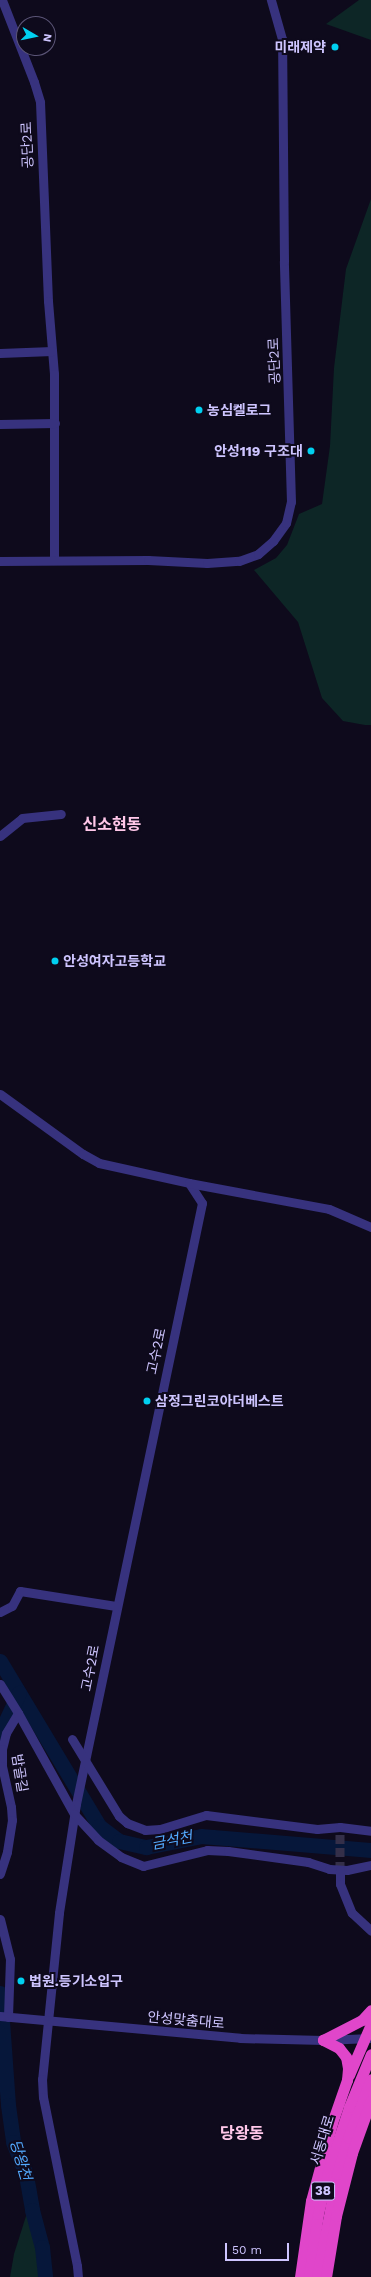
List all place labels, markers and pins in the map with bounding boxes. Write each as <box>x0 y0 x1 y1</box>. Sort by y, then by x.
place label: 미래제약 <box>274 39 326 55</box>
marker: 미래제약 <box>329 41 341 53</box>
place label: 농심켈로그 <box>207 402 271 418</box>
marker: 농심켈로그 <box>194 405 204 415</box>
place label: 안성119 구조대 <box>214 443 303 459</box>
marker: 안성119 구조대 <box>306 446 316 456</box>
place label: 안성여자고등학교 <box>63 953 166 969</box>
marker: 안성여자고등학교 <box>50 956 60 966</box>
place label: 삼정그린코아더베스트 <box>155 1393 284 1409</box>
marker: 삼정그린코아더베스트 <box>142 1396 152 1406</box>
place label: 법원.등기소입구 <box>29 1973 123 1989</box>
marker: 법원.등기소입구 <box>16 1976 26 1986</box>

